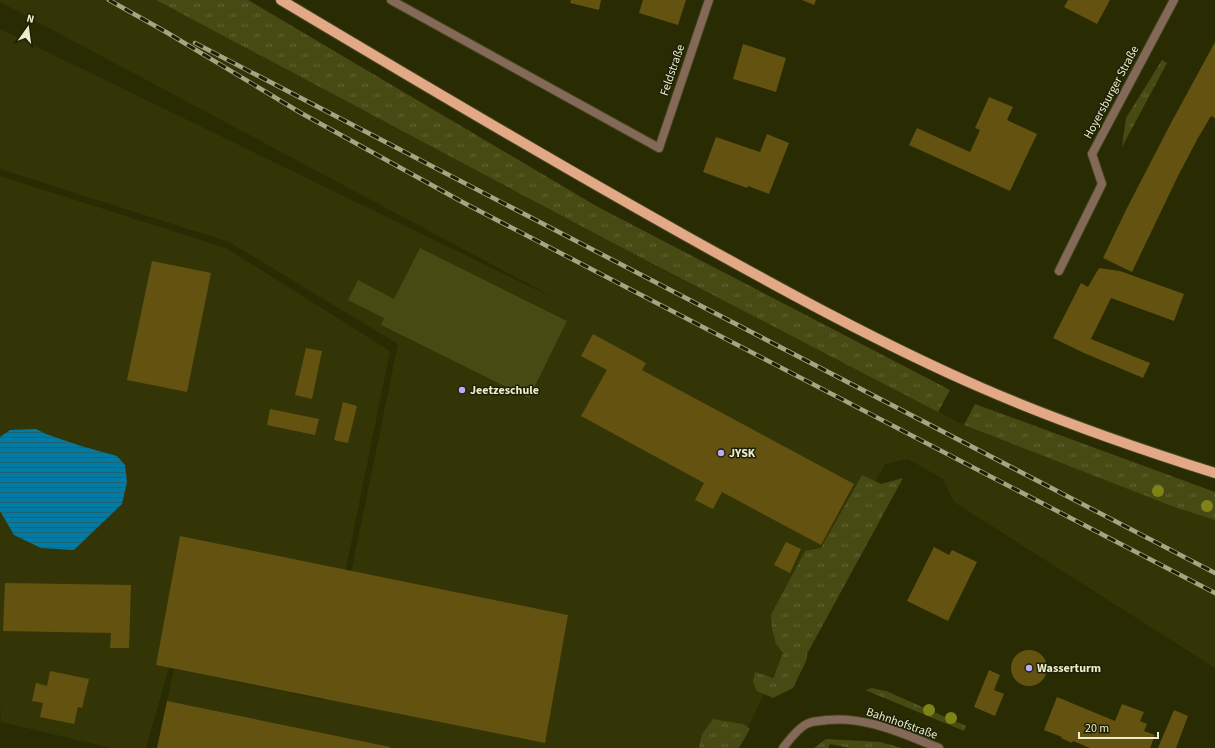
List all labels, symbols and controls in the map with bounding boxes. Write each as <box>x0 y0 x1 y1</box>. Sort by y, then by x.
north arrow <box>8 8 48 48</box>
text: N <box>25 11 36 27</box>
street label: Feldstraße <box>656 42 689 98</box>
street label: Hoyersburger Straße <box>1080 43 1143 142</box>
place label: Jeetzeschule <box>470 382 539 399</box>
marker: Jeetzeschule <box>457 385 467 395</box>
place label: JYSK <box>729 445 756 462</box>
marker: JYSK <box>716 448 726 458</box>
place label: Wasserturm <box>1037 660 1101 677</box>
marker: Wasserturm <box>1024 663 1034 673</box>
street label: Bahnhofstraße <box>864 703 940 744</box>
scale bar <box>1079 714 1158 740</box>
text: 20 m <box>1085 720 1109 737</box>

